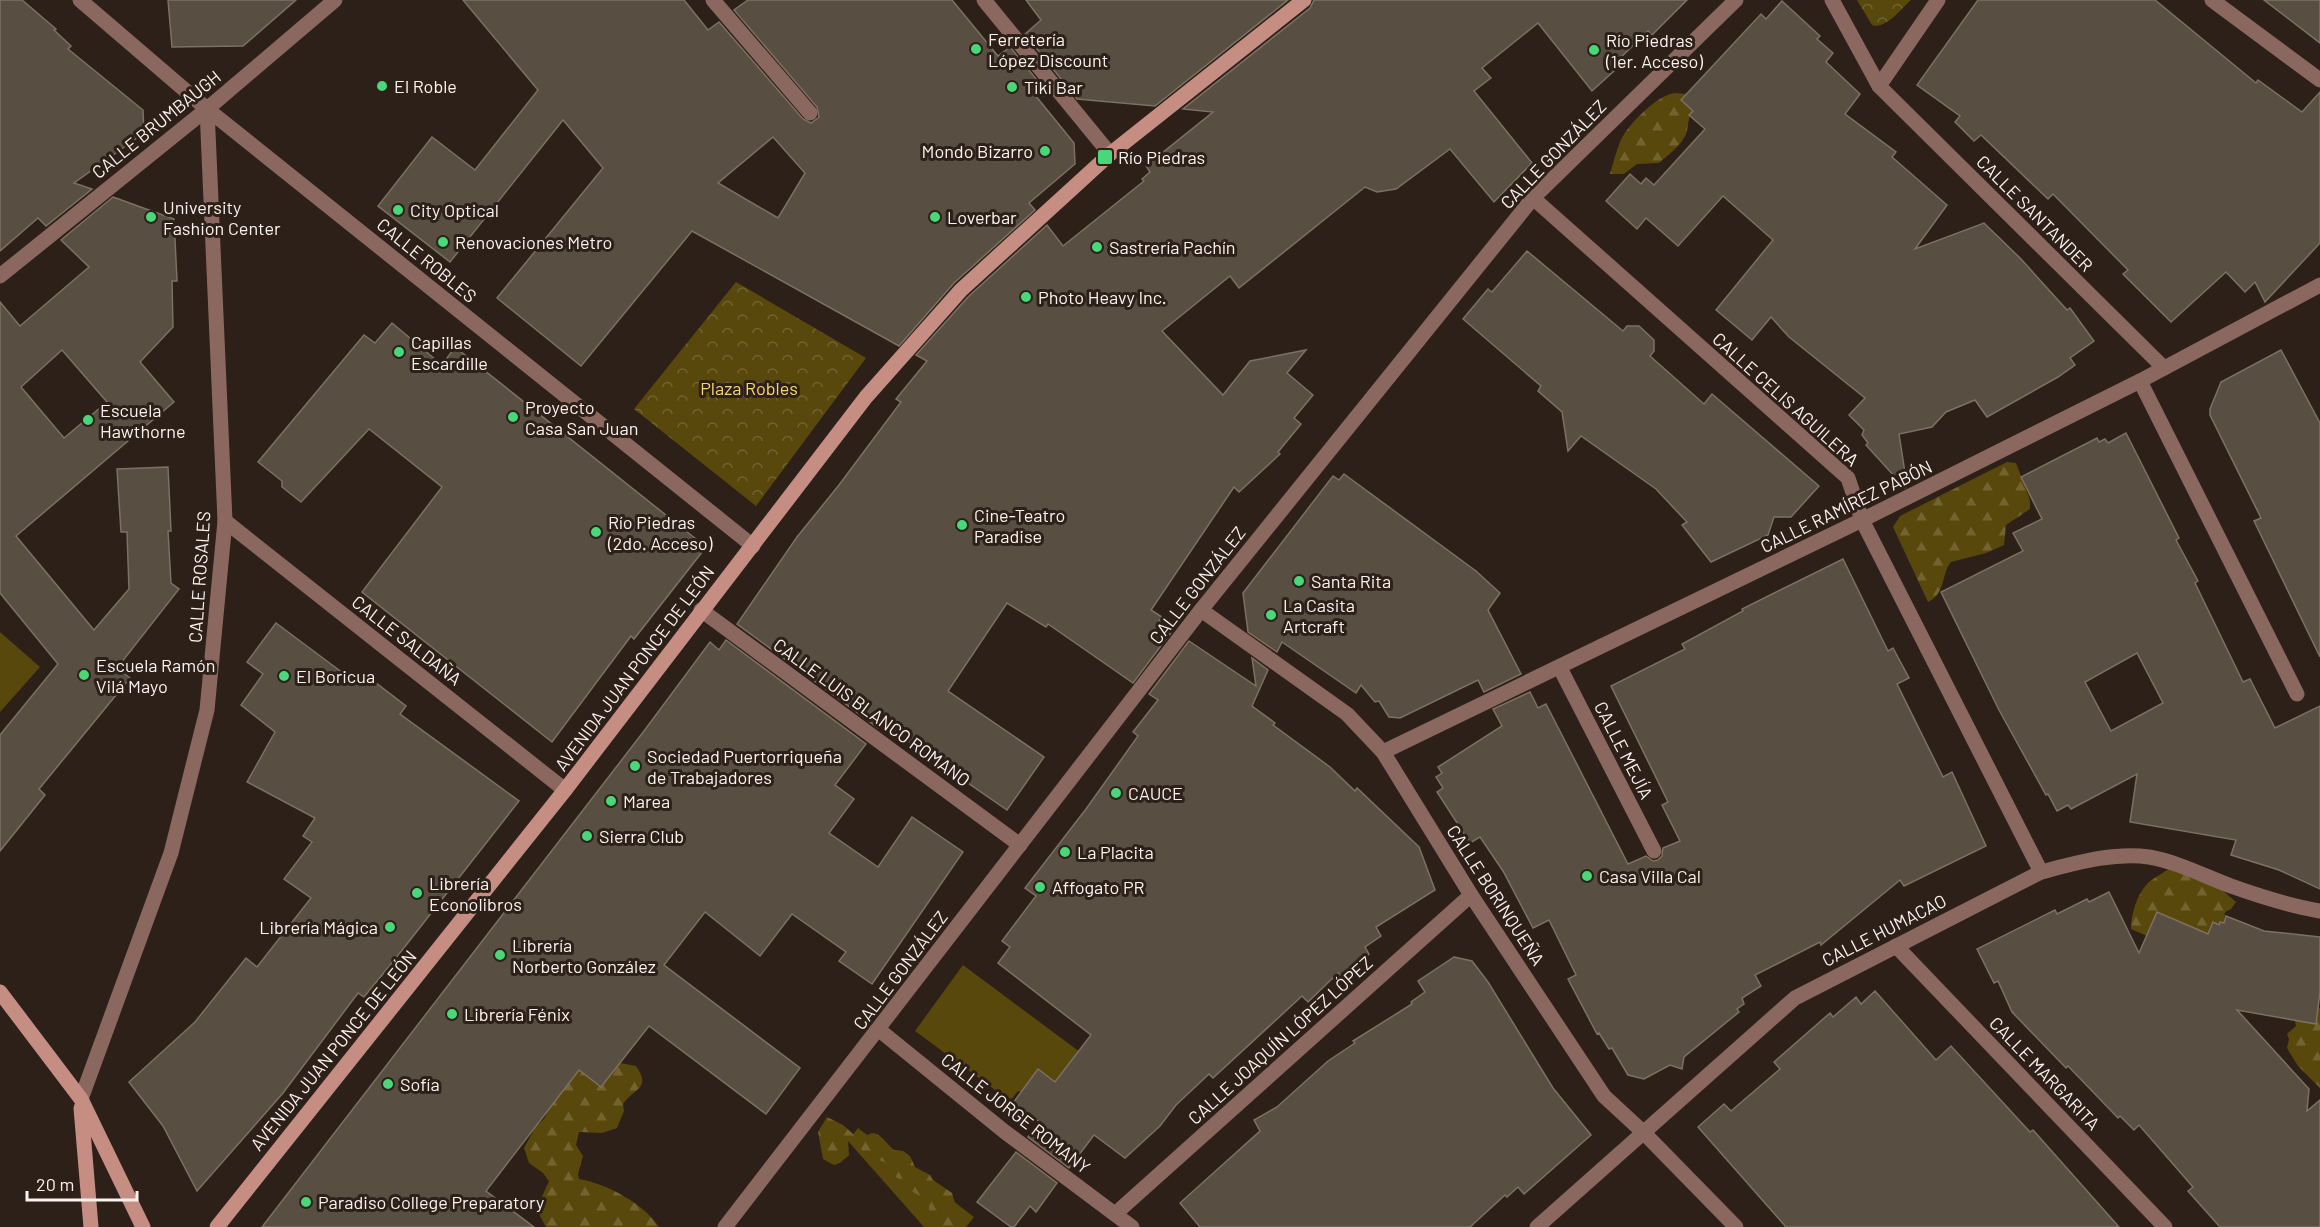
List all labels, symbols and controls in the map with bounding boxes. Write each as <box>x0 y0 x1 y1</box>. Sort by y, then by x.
place label: Ferretería López Discount <box>988 28 1108 71</box>
place label: Río Piedras (1er. Acceso) <box>1605 29 1703 72</box>
marker: Ferretería López Discount <box>969 42 983 56</box>
marker: Río Piedras (1er. Acceso) <box>1587 43 1601 57</box>
street label: CALLE BRUMBAUGH <box>87 65 225 183</box>
place label: El Roble <box>394 75 457 97</box>
place label: Tiki Bar <box>1024 76 1083 98</box>
marker: El Roble <box>375 79 389 93</box>
marker: Tiki Bar <box>1005 80 1019 94</box>
street label: CALLE GONZÁLEZ <box>1495 95 1611 213</box>
place label: Mondo Bizarro <box>922 140 1033 162</box>
marker: Mondo Bizarro <box>1038 144 1052 158</box>
place label: Río Piedras <box>1118 146 1205 168</box>
marker: Río Piedras <box>1096 148 1114 166</box>
street label: CALLE SANTANDER <box>1972 150 2098 276</box>
place label: University Fashion Center <box>163 196 281 239</box>
place label: City Optical <box>410 199 499 221</box>
marker: City Optical <box>391 203 405 217</box>
place label: Loverbar <box>947 206 1017 228</box>
marker: University Fashion Center <box>144 210 158 224</box>
marker: Loverbar <box>928 210 942 224</box>
street label: CALLE ROBLES <box>373 213 481 307</box>
place label: Renovaciones Metro <box>455 231 612 253</box>
marker: Renovaciones Metro <box>436 235 450 249</box>
place label: Sastrería Pachín <box>1109 236 1235 258</box>
marker: Sastrería Pachín <box>1090 240 1104 254</box>
place label: Photo Heavy Inc. <box>1038 286 1167 308</box>
marker: Photo Heavy Inc. <box>1019 290 1033 304</box>
street label: CALLE CELIS AGUILERA <box>1708 327 1864 471</box>
place label: Capillas Escardille <box>411 331 488 374</box>
marker: Capillas Escardille <box>392 345 406 359</box>
park label: Plaza Robles <box>700 377 798 399</box>
place label: Proyecto Casa San Juan <box>525 396 638 439</box>
place label: Escuela Hawthorne <box>100 399 186 442</box>
marker: Proyecto Casa San Juan <box>506 410 520 424</box>
marker: Escuela Hawthorne <box>81 413 95 427</box>
street label: CALLE RAMÍREZ PABÓN <box>1757 455 1935 557</box>
place label: Cine-Teatro Paradise <box>974 504 1065 547</box>
street label: CALLE ROSALES <box>183 510 215 644</box>
place label: Río Piedras (2do. Acceso) <box>607 511 713 554</box>
marker: Cine-Teatro Paradise <box>955 518 969 532</box>
street label: CALLE GONZÁLEZ <box>1144 522 1250 648</box>
marker: Río Piedras (2do. Acceso) <box>589 525 603 539</box>
street label: AVENIDA JUAN PONCE DE LEÓN <box>550 561 718 775</box>
place label: Santa Rita <box>1311 570 1391 592</box>
marker: Santa Rita <box>1292 574 1306 588</box>
street label: CALLE SALDAÑA <box>348 590 466 690</box>
place label: La Casita Artcraft <box>1283 594 1355 637</box>
marker: La Casita Artcraft <box>1264 608 1278 622</box>
street label: CALLE LUIS BLANCO ROMANO <box>769 633 975 791</box>
place label: Escuela Ramón Vilá Mayo <box>96 654 215 697</box>
place label: El Boricua <box>296 665 375 687</box>
marker: Escuela Ramón Vilá Mayo <box>77 668 91 682</box>
marker: El Boricua <box>277 669 291 683</box>
street label: CALLE MEJÍA <box>1590 698 1658 803</box>
place label: Sociedad Puertorriqueña de Trabajadores <box>647 745 842 788</box>
marker: Sociedad Puertorriqueña de Trabajadores <box>628 759 642 773</box>
place label: CAUCE <box>1128 782 1183 804</box>
marker: CAUCE <box>1109 786 1123 800</box>
place label: Marea <box>623 790 670 812</box>
marker: Marea <box>604 794 618 808</box>
street label: CALLE BORINQUEÑA <box>1442 821 1550 969</box>
place label: Sierra Club <box>599 825 684 847</box>
marker: Sierra Club <box>580 829 594 843</box>
place label: La Placita <box>1077 841 1154 863</box>
marker: La Placita <box>1058 845 1072 859</box>
place label: Casa Villa Cal <box>1599 865 1701 887</box>
marker: Casa Villa Cal <box>1580 869 1594 883</box>
place label: Librería Econolibros <box>429 872 522 915</box>
place label: Affogato PR <box>1052 876 1145 898</box>
marker: Affogato PR <box>1033 880 1047 894</box>
marker: Librería Econolibros <box>410 886 424 900</box>
street label: CALLE HUMACAO <box>1818 889 1950 971</box>
street label: CALLE GONZÁLEZ <box>848 906 952 1034</box>
place label: Librería Mágica <box>259 916 378 938</box>
marker: Librería Mágica <box>383 920 397 934</box>
place label: Librería Norberto González <box>512 934 656 977</box>
street label: AVENIDA JUAN PONCE DE LEÓN <box>245 945 421 1155</box>
marker: Librería Norberto González <box>493 948 507 962</box>
street label: CALLE JOAQUÍN LÓPEZ LÓPEZ <box>1183 951 1377 1129</box>
place label: Librería Fénix <box>464 1003 570 1025</box>
marker: Librería Fénix <box>445 1007 459 1021</box>
street label: CALLE MARGARITA <box>1985 1012 2105 1134</box>
street label: CALLE JORGE ROMANY <box>937 1048 1095 1178</box>
place label: Sofía <box>400 1073 440 1095</box>
marker: Sofía <box>381 1077 395 1091</box>
scale bar <box>27 1164 136 1202</box>
text: 20 m <box>36 1173 74 1195</box>
place label: Paradiso College Preparatory <box>318 1191 544 1213</box>
marker: Paradiso College Preparatory <box>299 1195 313 1209</box>

